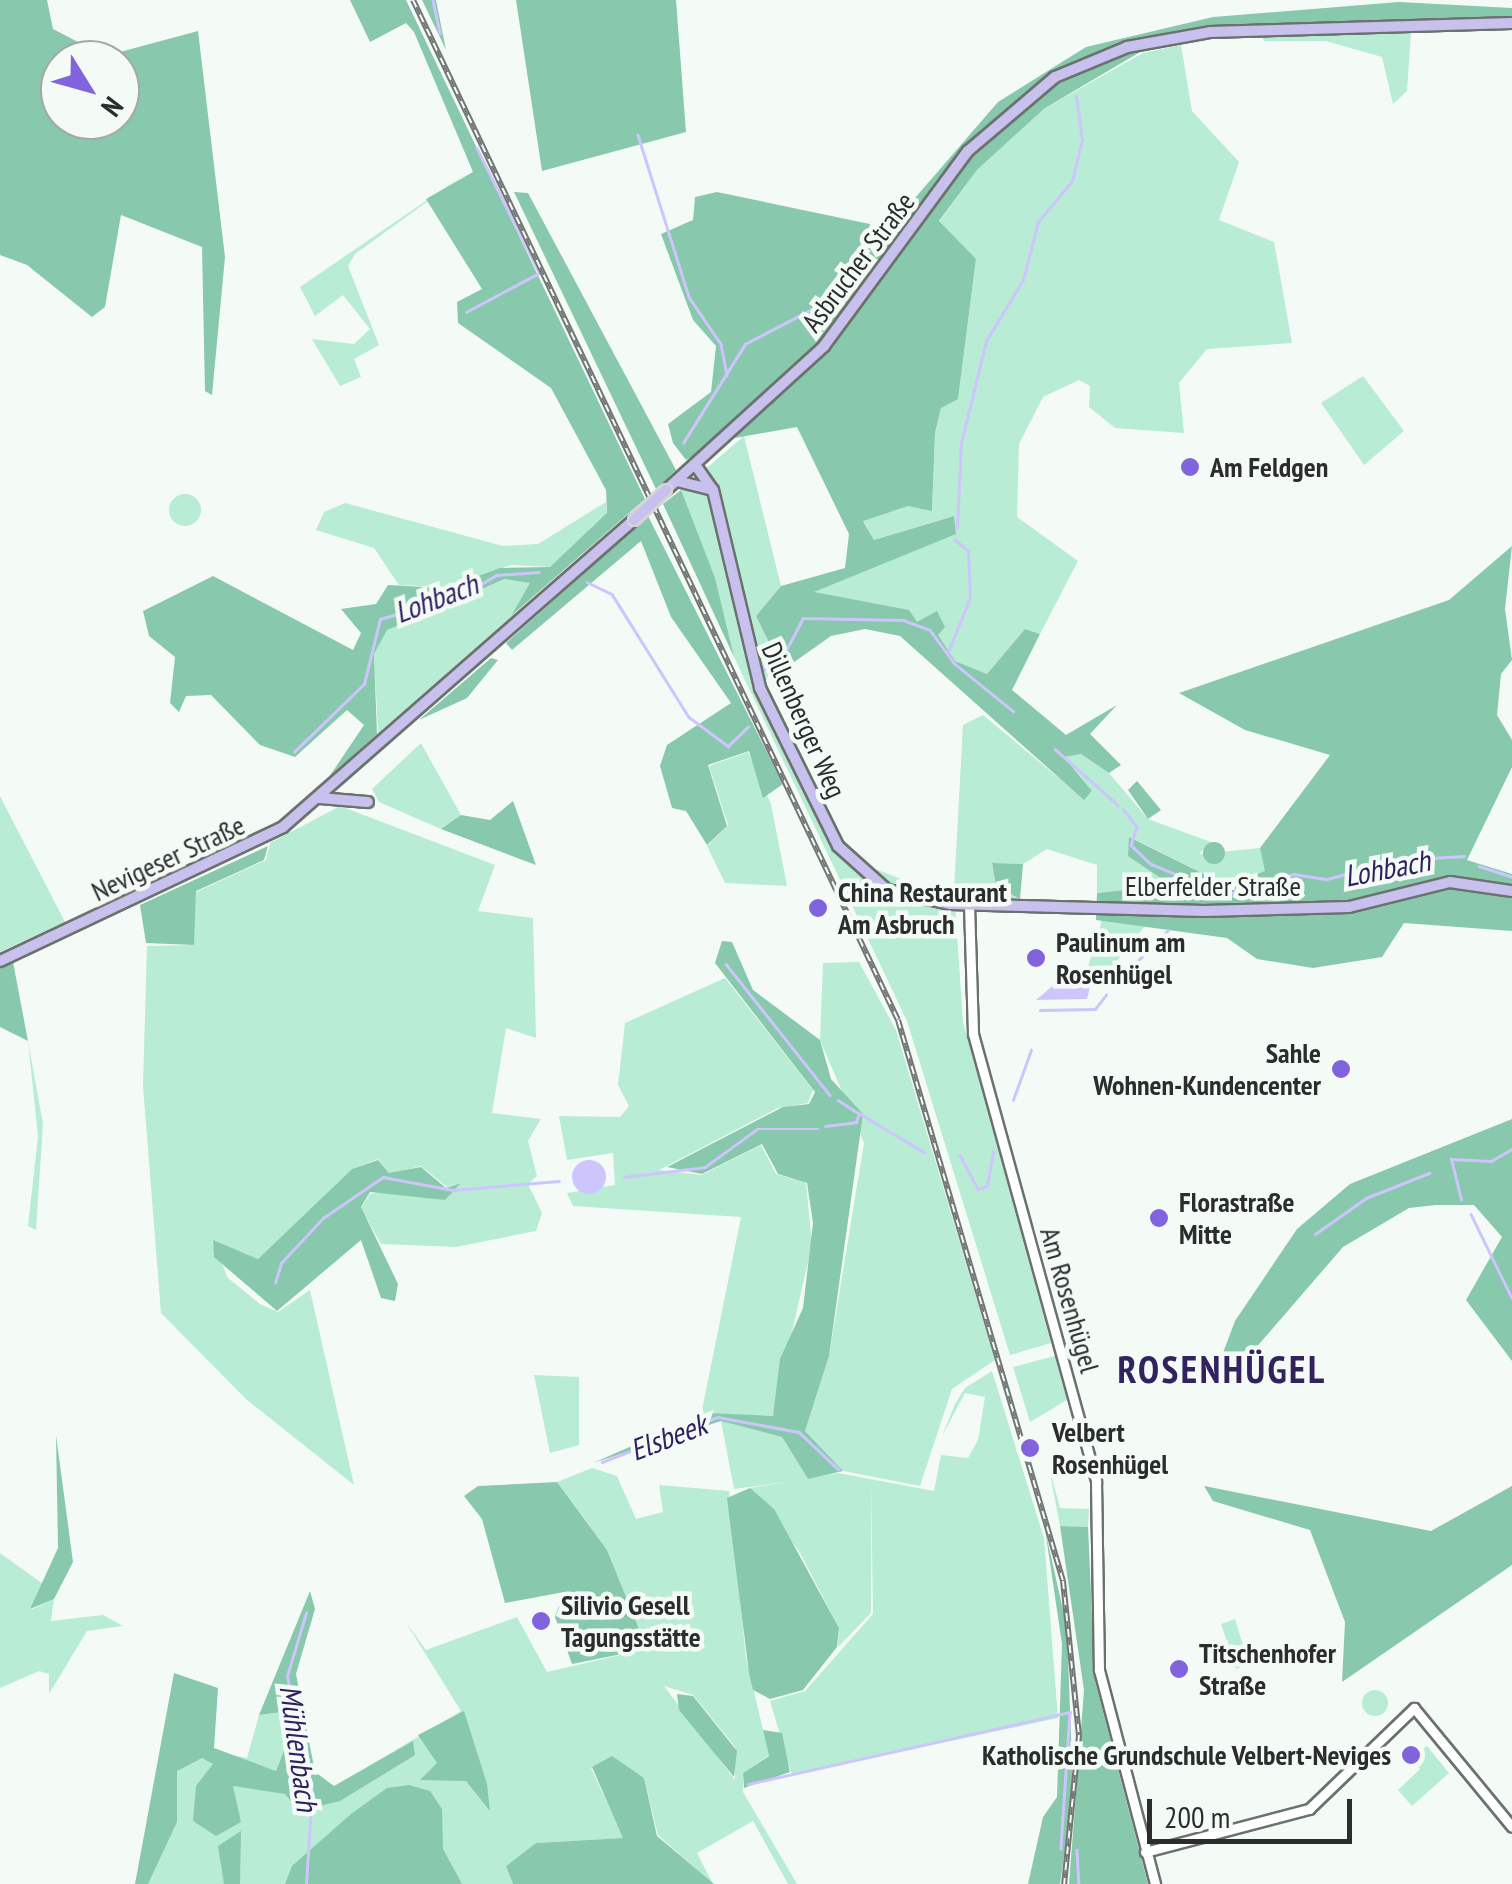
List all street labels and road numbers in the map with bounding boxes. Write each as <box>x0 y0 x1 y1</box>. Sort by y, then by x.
street label: Asbrucher Straße <box>795 186 921 338</box>
street label: Dillenberger Weg <box>755 637 853 803</box>
street label: Nevigeser Straße <box>86 808 250 908</box>
street label: Elberfelder Straße <box>1125 869 1301 903</box>
street label: Am Rosenhügel <box>1033 1223 1107 1377</box>

